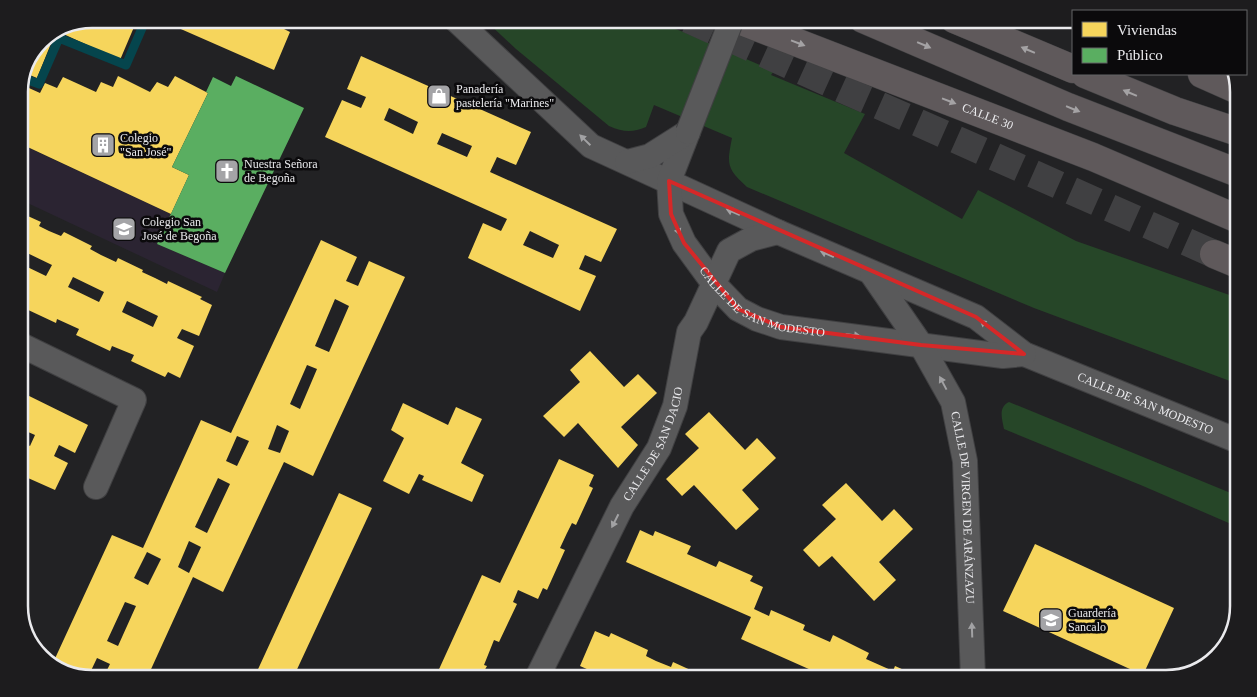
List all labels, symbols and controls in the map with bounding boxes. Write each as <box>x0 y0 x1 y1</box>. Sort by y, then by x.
legend <box>1072 10 1247 75</box>
text: Viviendas <box>1117 22 1177 38</box>
one-way arrow <box>790 39 805 47</box>
one-way arrow <box>917 41 931 49</box>
one-way arrow <box>1020 46 1035 54</box>
text: Público <box>1117 47 1163 63</box>
place label: Panadería pastelería "Marines" <box>456 82 554 110</box>
shop icon: Panadería pastelería "Marines" <box>426 83 452 109</box>
one-way arrow <box>1123 88 1137 96</box>
one-way arrow <box>942 97 957 105</box>
street label: CALLE 30 <box>960 100 1015 133</box>
one-way arrow <box>1066 105 1081 113</box>
place label: Colegio "San José" <box>120 131 172 159</box>
building icon: Colegio "San José" <box>90 132 116 158</box>
one-way arrow <box>579 134 591 146</box>
place label: Nuestra Señora de Begoña <box>244 157 318 185</box>
church icon: Nuestra Señora de Begoña <box>214 158 240 184</box>
one-way arrow <box>726 208 740 216</box>
place label: Colegio San José de Begoña <box>142 215 217 243</box>
school or university icon: Colegio San José de Begoña <box>111 216 137 242</box>
one-way arrow <box>674 221 682 236</box>
one-way arrow <box>820 250 834 258</box>
street label: CALLE DE SAN MODESTO <box>697 264 826 340</box>
one-way arrow <box>980 319 993 330</box>
one-way arrow <box>845 331 861 339</box>
street label: CALLE DE SAN MODESTO <box>1075 369 1216 437</box>
one-way arrow <box>939 376 947 391</box>
street label: CALLE DE SAN DACIO <box>620 385 686 504</box>
street label: CALLE DE VIRGEN DE ARÁNZAZU <box>948 410 977 604</box>
one-way arrow <box>611 514 619 528</box>
place label: Guardería Sancalo <box>1068 606 1117 634</box>
school or university icon: Guardería Sancalo <box>1038 607 1064 633</box>
one-way arrow <box>967 621 975 637</box>

